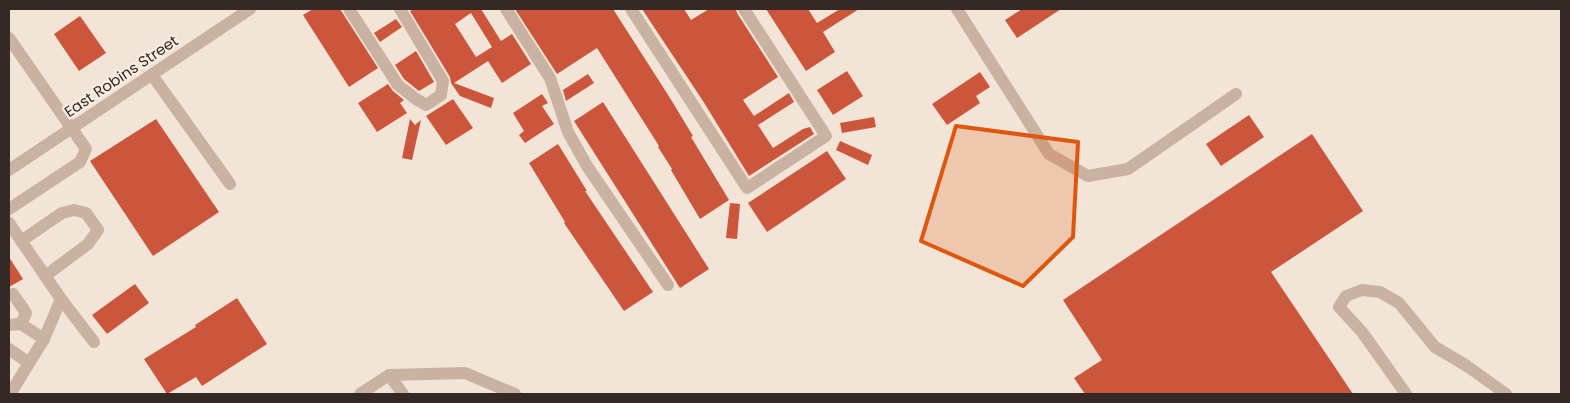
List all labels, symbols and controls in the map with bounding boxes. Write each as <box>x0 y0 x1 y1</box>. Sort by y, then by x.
street label: East Robins Street <box>60 30 182 122</box>

